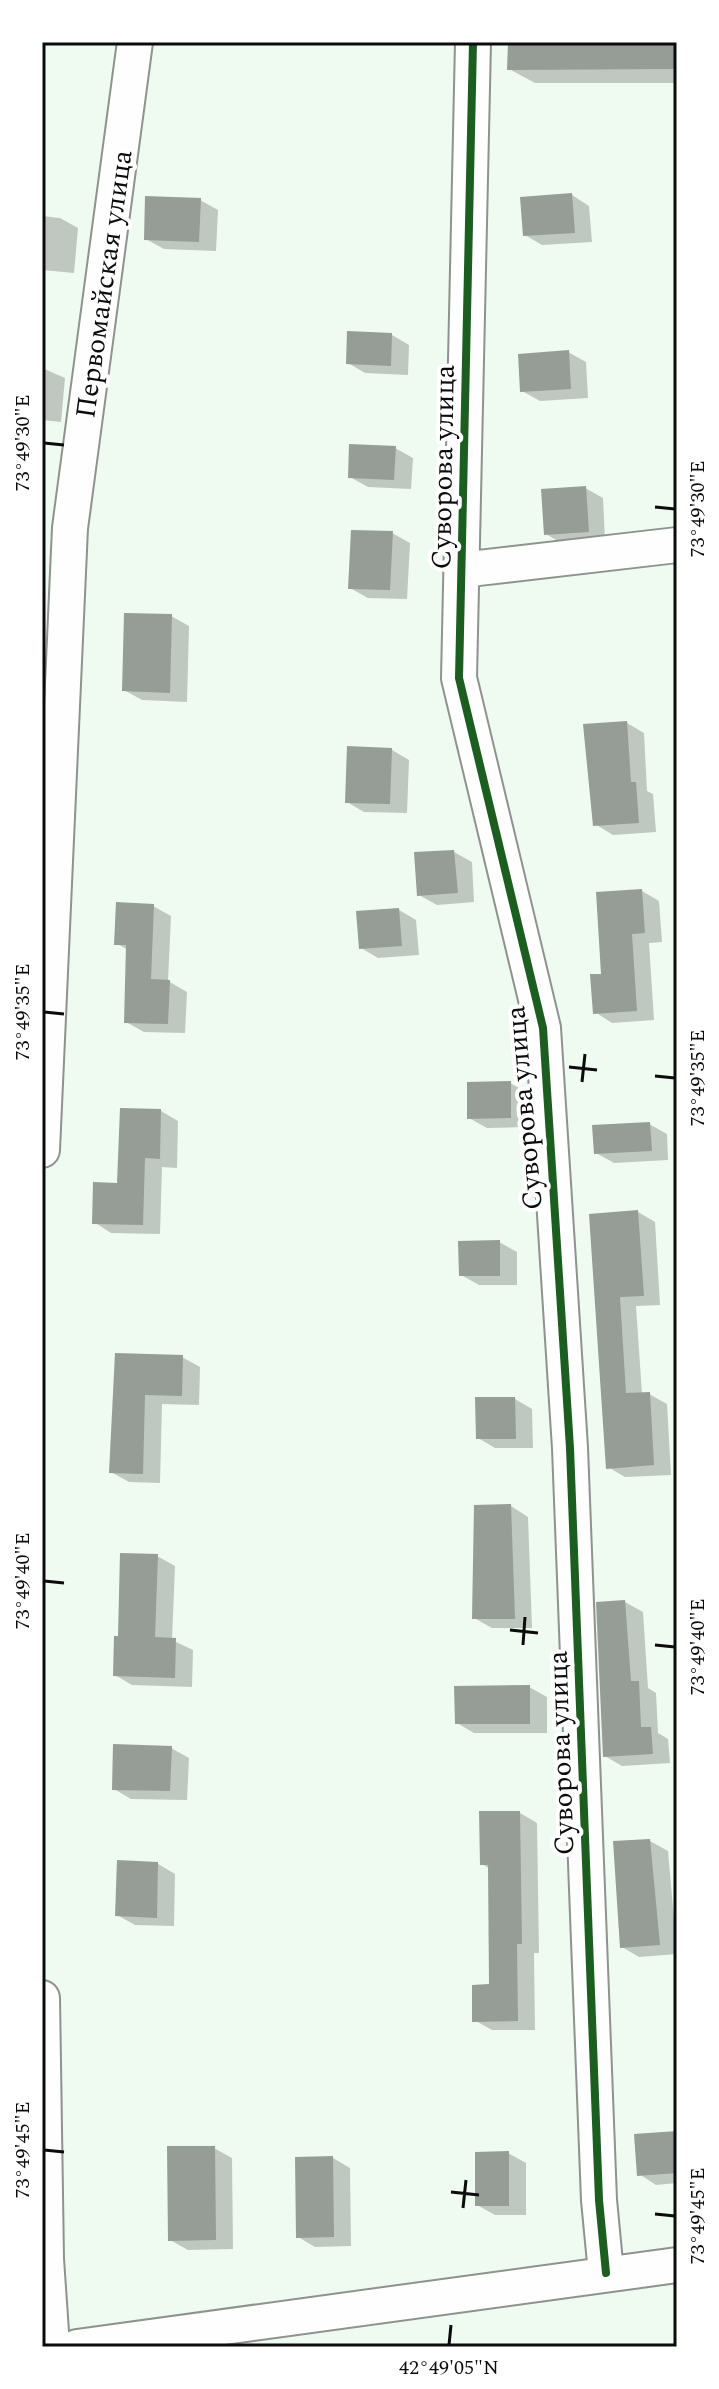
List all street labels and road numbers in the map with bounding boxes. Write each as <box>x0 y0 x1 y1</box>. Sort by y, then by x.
street label: Первомайская улица <box>64 147 145 421</box>
street label: Суворова улица <box>420 364 467 570</box>
street label: Суворова улица <box>494 1004 555 1212</box>
street label: Суворова улица <box>536 1649 587 1856</box>

